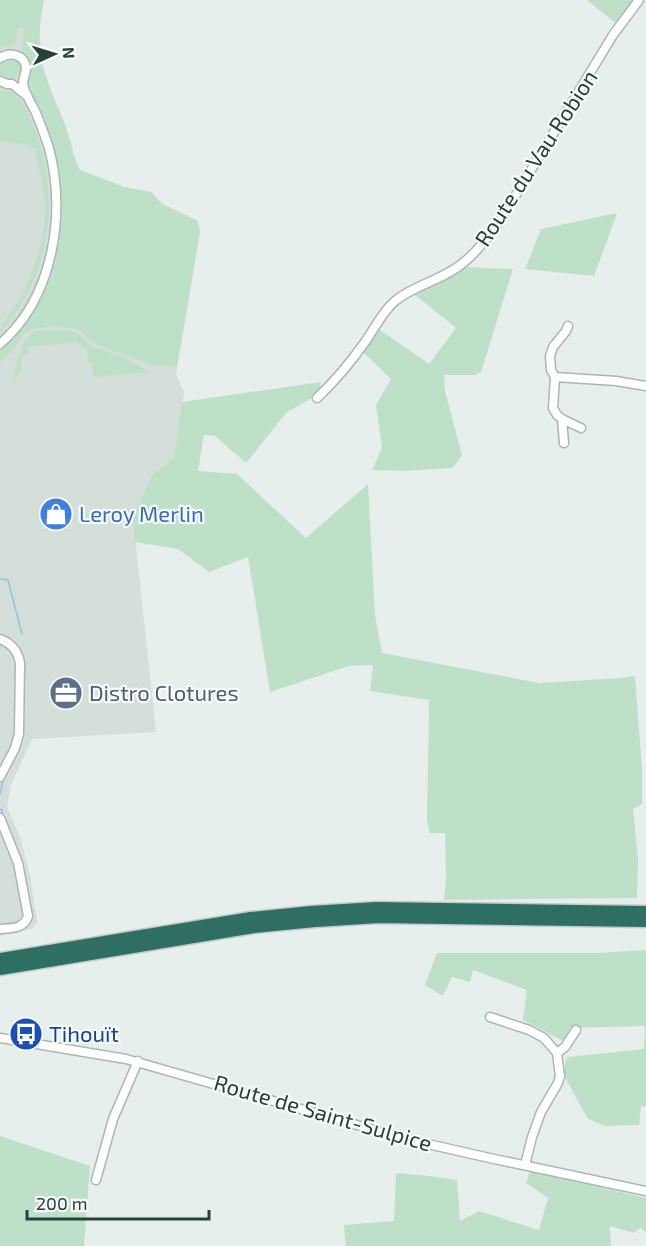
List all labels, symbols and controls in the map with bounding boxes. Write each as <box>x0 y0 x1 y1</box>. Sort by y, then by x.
north arrow <box>24 24 84 84</box>
text: N <box>60 46 79 59</box>
street label: Route du Vau Robion <box>469 65 602 250</box>
shop icon: Leroy Merlin <box>38 496 74 532</box>
place label: Leroy Merlin <box>79 500 204 526</box>
office icon: Distro Clotures <box>48 675 84 711</box>
place label: Distro Clotures <box>89 679 239 705</box>
bus stop icon: Tihouït <box>8 1016 44 1052</box>
place label: Tihouït <box>49 1020 119 1046</box>
street label: Route de Saint-Sulpice <box>211 1068 435 1156</box>
scale bar <box>27 1183 208 1221</box>
text: 200 m <box>36 1192 88 1214</box>

